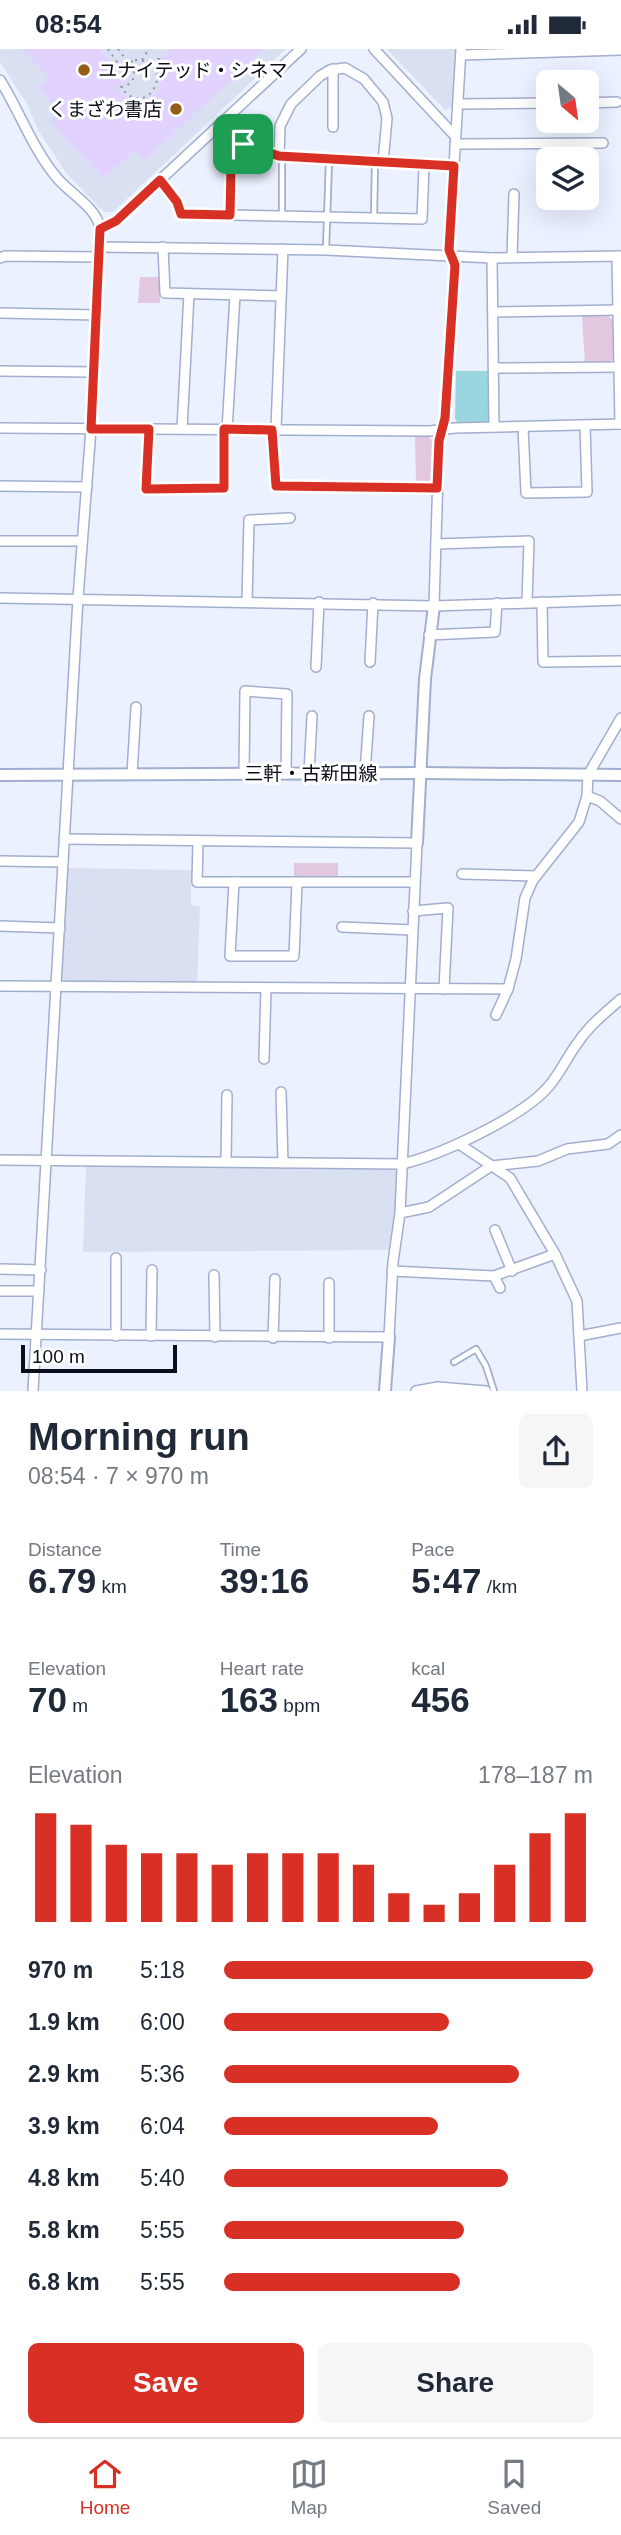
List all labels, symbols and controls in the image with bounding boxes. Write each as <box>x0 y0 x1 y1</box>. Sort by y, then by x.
text: 08:54 <box>35 9 102 39</box>
place label: ユナイテッド・シネマ <box>98 60 288 81</box>
marker: ユナイテッド・シネマ <box>76 62 92 78</box>
north arrow <box>536 70 598 133</box>
map controls <box>536 70 599 210</box>
place label: くまざわ書店 <box>48 99 162 120</box>
marker: くまざわ書店 <box>168 101 184 117</box>
pin <box>213 114 273 174</box>
icon: arrive <box>224 125 262 163</box>
button: layers <box>536 147 599 210</box>
street label: 三軒・古新田線 <box>244 763 378 784</box>
scale bar <box>21 1342 177 1373</box>
text: 100 m <box>32 1346 85 1367</box>
button: share <box>519 1414 593 1488</box>
text: Morning run <box>28 1416 250 1458</box>
text: 08:54 · 7 × 970 m <box>28 1463 209 1489</box>
text: Distance <box>28 1539 102 1560</box>
text: Time <box>220 1539 261 1560</box>
text: Pace <box>411 1539 455 1560</box>
text: 6.79 <box>28 1561 96 1600</box>
text: 39:16 <box>220 1561 309 1600</box>
text: 5:47 <box>411 1561 481 1600</box>
text: km <box>96 1576 127 1597</box>
text: /km <box>481 1576 517 1597</box>
text: Elevation <box>28 1658 106 1679</box>
text: Heart rate <box>220 1658 304 1679</box>
text: kcal <box>411 1658 445 1679</box>
text: 70 <box>28 1680 67 1719</box>
text: 163 <box>220 1680 278 1719</box>
text: 456 <box>411 1680 470 1719</box>
text: m <box>67 1695 88 1716</box>
text: bpm <box>278 1695 320 1716</box>
text: Elevation <box>28 1762 123 1788</box>
text: 178–187 m <box>478 1762 593 1788</box>
text: 970 m <box>28 1957 93 1983</box>
text: 5:18 <box>140 1957 185 1983</box>
text: 1.9 km <box>28 2009 100 2035</box>
text: 6:00 <box>140 2009 185 2035</box>
text: 2.9 km <box>28 2061 100 2087</box>
text: 5:36 <box>140 2061 185 2087</box>
text: 3.9 km <box>28 2113 100 2139</box>
text: 6:04 <box>140 2113 185 2139</box>
text: 4.8 km <box>28 2165 100 2191</box>
text: 5:40 <box>140 2165 185 2191</box>
text: 5.8 km <box>28 2217 100 2243</box>
text: 5:55 <box>140 2217 185 2243</box>
text: 6.8 km <box>28 2269 100 2295</box>
text: 5:55 <box>140 2269 185 2295</box>
button: Save <box>28 2343 304 2423</box>
button: Share <box>318 2343 593 2423</box>
tab: Home <box>80 2455 130 2519</box>
tab: Map <box>290 2455 328 2519</box>
tab: Saved <box>487 2455 541 2519</box>

